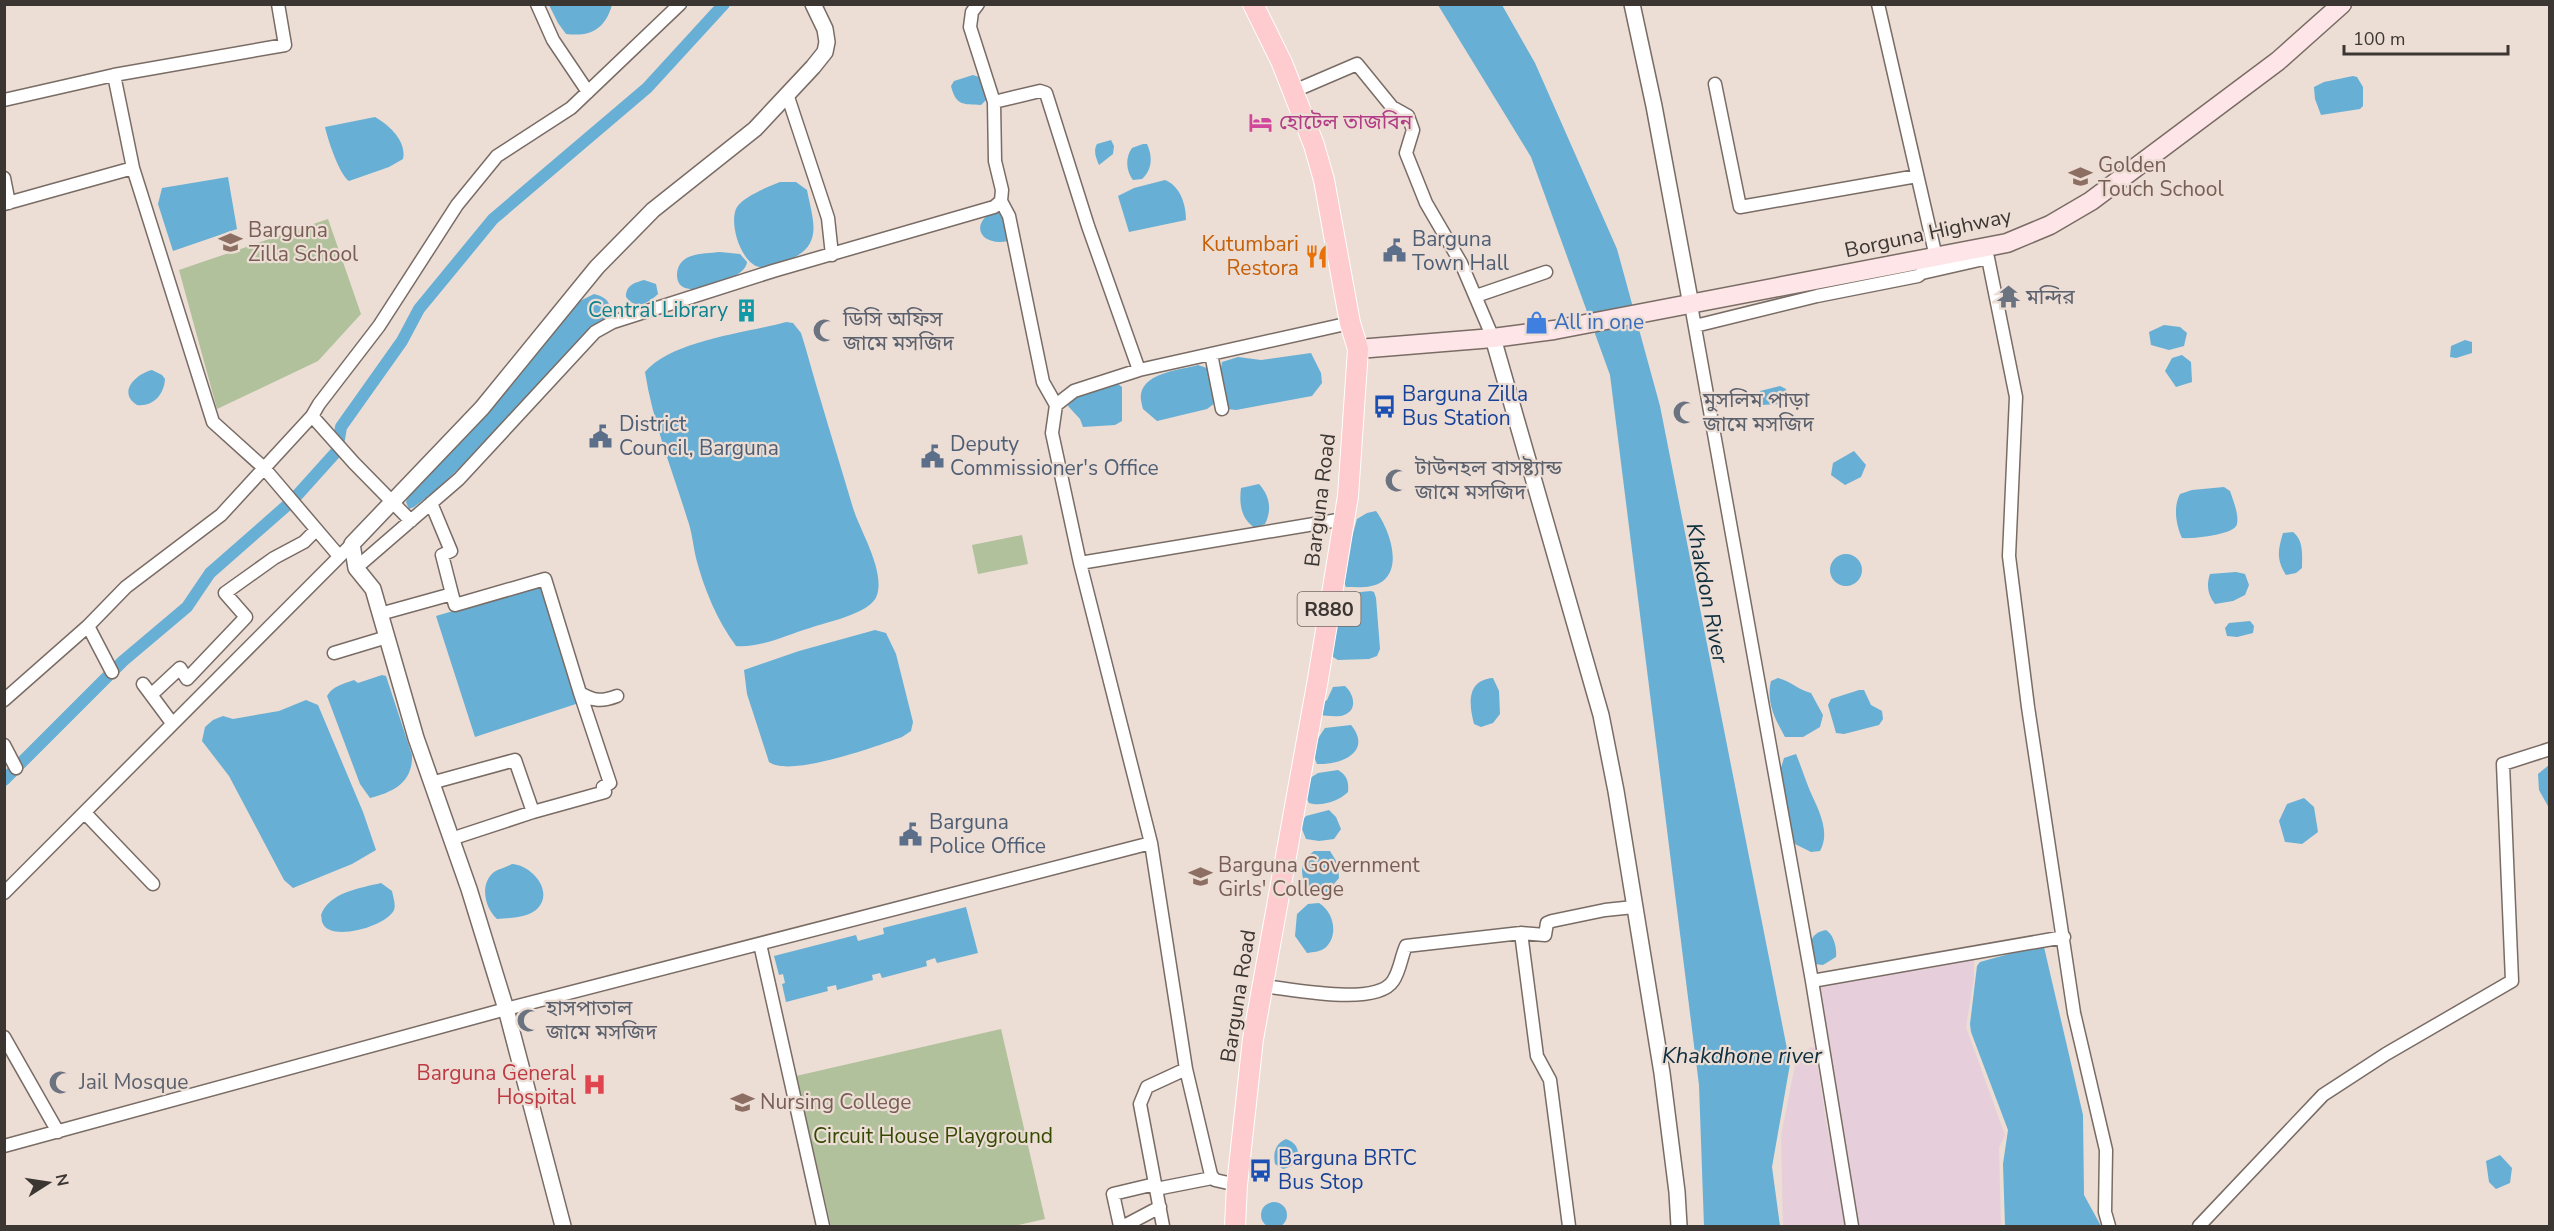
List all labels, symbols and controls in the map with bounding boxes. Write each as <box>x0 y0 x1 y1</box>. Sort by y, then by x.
scale bar <box>2344 18 2508 56</box>
text: 100 m <box>2353 27 2405 51</box>
place label: হোটেল তাজবিন <box>1279 108 1413 136</box>
hotel icon: হোটেল তাজবিন <box>1248 109 1274 135</box>
place label: Golden Touch School <box>2098 151 2224 203</box>
school or university icon: Golden Touch School <box>2067 164 2093 190</box>
street label: Borguna Highway <box>1842 202 2014 264</box>
place label: Barguna Zilla School <box>248 216 359 268</box>
place label: Barguna Town Hall <box>1412 225 1510 277</box>
school or university icon: Barguna Zilla School <box>217 229 243 255</box>
place label: Kutumbari Restora <box>1201 230 1299 282</box>
public building icon: Barguna Town Hall <box>1381 238 1407 264</box>
restaurant icon: Kutumbari Restora <box>1304 243 1330 269</box>
place label: মন্দির <box>2025 283 2075 311</box>
temple icon: মন্দির <box>1995 284 2021 310</box>
place label: Central Library <box>588 296 728 324</box>
building icon: Central Library <box>733 297 759 323</box>
place label: ডিসি অফিস জামে মসজিদ <box>842 305 954 357</box>
place label: All in one <box>1554 308 1644 336</box>
shop icon: All in one <box>1523 309 1549 335</box>
mosque icon: ডিসি অফিস জামে মসজিদ <box>812 318 838 344</box>
place label: Barguna Zilla Bus Station <box>1402 380 1528 432</box>
place label: মুসলিম পাড়া জামে মসজিদ <box>1702 386 1814 438</box>
bus stop icon: Barguna Zilla Bus Station <box>1371 393 1397 419</box>
mosque icon: মুসলিম পাড়া জামে মসজিদ <box>1672 399 1698 425</box>
place label: District Council, Barguna <box>619 410 779 462</box>
public building icon: District Council, Barguna <box>588 423 614 449</box>
place label: Deputy Commissioner's Office <box>950 430 1159 482</box>
street label: Barguna Road <box>1298 432 1342 568</box>
public building icon: Deputy Commissioner's Office <box>919 443 945 469</box>
place label: টাউনহল বাসষ্ট্যান্ড জামে মসজিদ <box>1414 454 1563 506</box>
mosque icon: টাউনহল বাসষ্ট্যান্ড জামে মসজিদ <box>1384 467 1410 493</box>
water label: Khakdon River <box>1679 520 1736 667</box>
road number: R880 <box>1298 592 1360 626</box>
place label: Barguna Police Office <box>929 808 1046 860</box>
public building icon: Barguna Police Office <box>898 821 924 847</box>
place label: Barguna Government Girls' College <box>1218 851 1420 903</box>
school or university icon: Barguna Government Girls' College <box>1187 864 1213 890</box>
street label: Barguna Road <box>1214 928 1262 1064</box>
place label: হাসপাতাল জামে মসজিদ <box>545 994 657 1046</box>
mosque icon: হাসপাতাল জামে মসজিদ <box>515 1007 541 1033</box>
water label: Khakdhone river <box>1662 1041 1823 1071</box>
place label: Barguna General Hospital <box>416 1059 577 1111</box>
place label: Jail Mosque <box>78 1068 188 1096</box>
mosque icon: Jail Mosque <box>48 1069 74 1095</box>
hospital icon: Barguna General Hospital <box>581 1072 607 1098</box>
place label: Nursing College <box>760 1088 911 1116</box>
school or university icon: Nursing College <box>729 1089 755 1115</box>
park label: Circuit House Playground <box>813 1122 1053 1150</box>
place label: Barguna BRTC Bus Stop <box>1278 1144 1417 1196</box>
north arrow <box>18 1153 78 1213</box>
bus stop icon: Barguna BRTC Bus Stop <box>1247 1157 1273 1183</box>
text: N <box>50 1172 74 1188</box>

